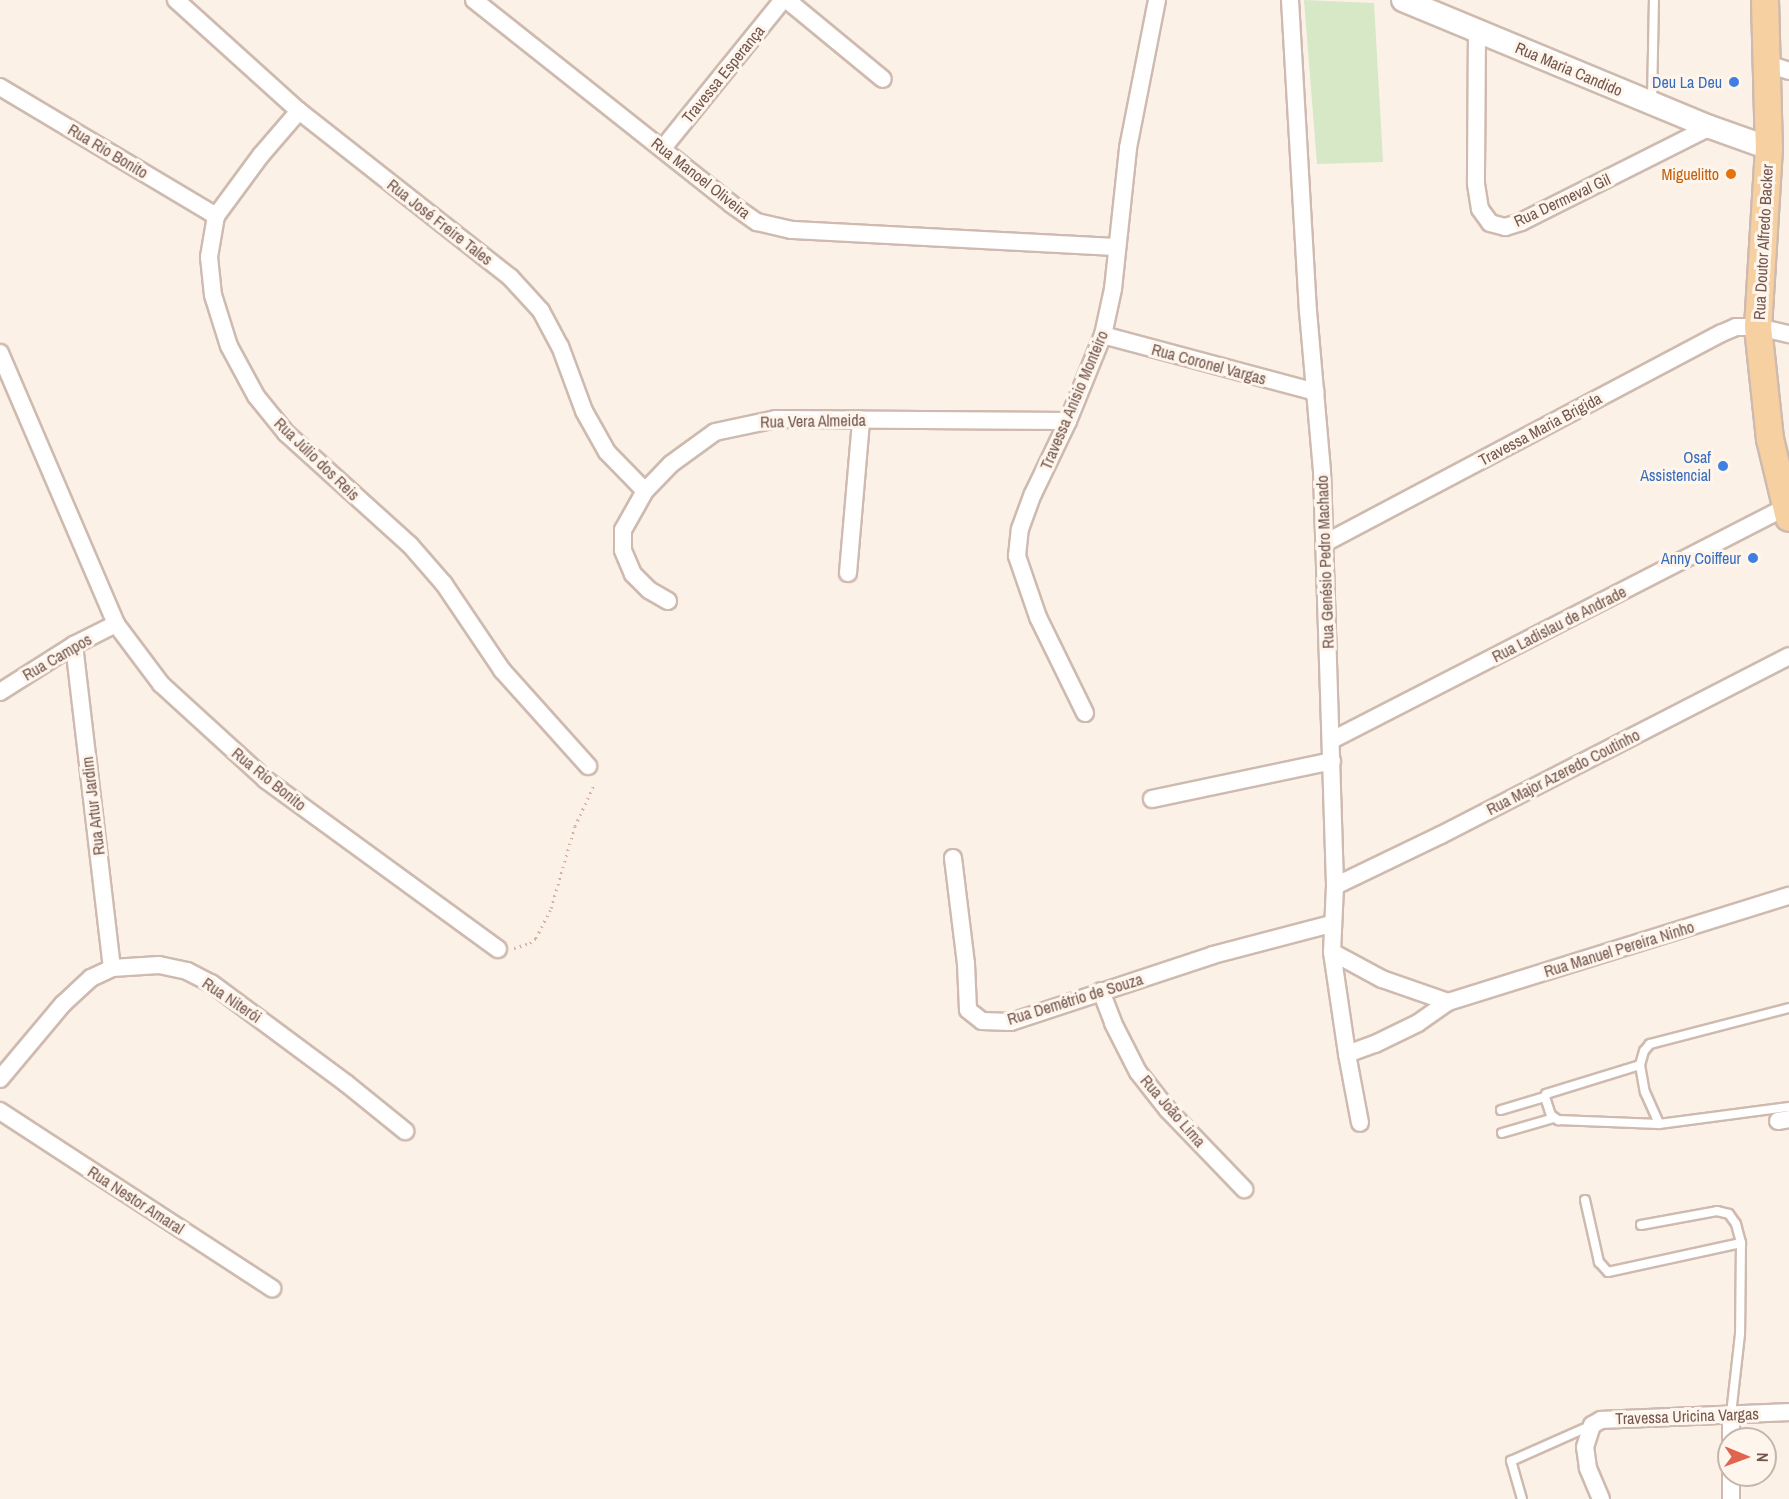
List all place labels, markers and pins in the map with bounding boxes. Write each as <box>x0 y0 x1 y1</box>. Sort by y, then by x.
place label: Deu La Deu <box>1652 72 1722 92</box>
marker: Deu La Deu <box>1727 75 1741 89</box>
place label: Miguelitto <box>1661 164 1719 184</box>
marker: Miguelitto <box>1724 167 1738 181</box>
place label: Osaf Assistencial <box>1640 447 1711 485</box>
marker: Osaf Assistencial <box>1716 459 1730 473</box>
place label: Anny Coiffeur <box>1661 548 1741 568</box>
marker: Anny Coiffeur <box>1746 551 1760 565</box>

